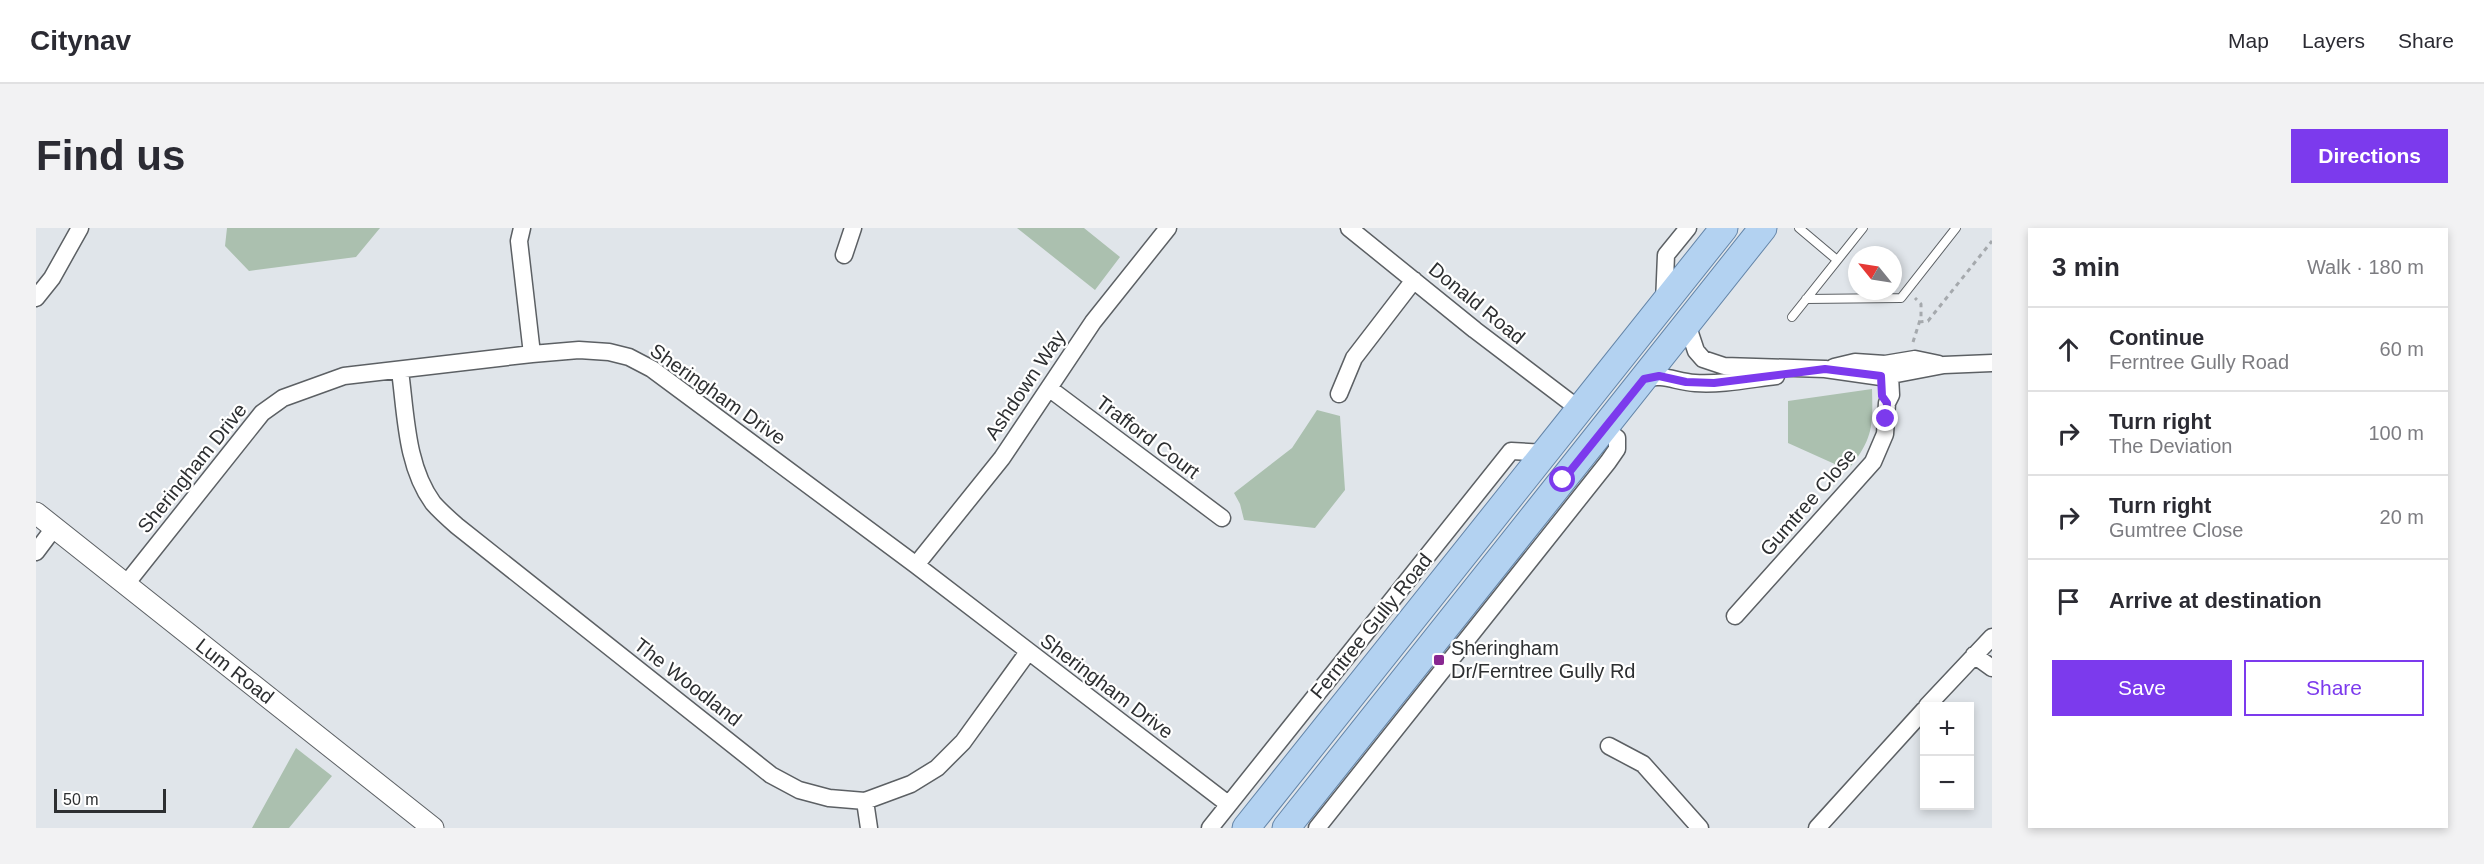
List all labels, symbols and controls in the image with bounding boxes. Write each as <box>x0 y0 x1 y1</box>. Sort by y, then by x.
text: Citynav <box>30 25 131 56</box>
text: Map <box>2228 29 2269 52</box>
text: Layers <box>2302 29 2365 52</box>
text: Share <box>2398 29 2454 52</box>
button: Directions <box>2291 129 2448 183</box>
text: Find us <box>36 132 185 179</box>
north arrow <box>1848 246 1902 300</box>
text: 3 min <box>2052 252 2120 282</box>
text: Walk · 180 m <box>2307 256 2424 278</box>
street label: Donald Road <box>1425 258 1529 348</box>
text: Continue <box>2109 325 2204 350</box>
street label: Ashdown Way <box>980 326 1070 444</box>
icon: ahead <box>2052 333 2085 366</box>
text: 60 m <box>2380 338 2424 360</box>
street label: Sheringham Drive <box>646 339 790 449</box>
text: Ferntree Gully Road <box>2109 351 2289 373</box>
street label: Trafford Court <box>1092 391 1204 483</box>
street label: Sheringham Drive <box>133 399 251 537</box>
route end <box>1872 405 1898 431</box>
text: Turn right <box>2109 409 2211 434</box>
icon: right <box>2052 417 2085 450</box>
text: 100 m <box>2368 422 2424 444</box>
text: The Deviation <box>2109 435 2232 457</box>
street label: Gumtree Close <box>1756 444 1860 560</box>
route start <box>1549 466 1575 492</box>
text: Turn right <box>2109 493 2211 518</box>
icon: right <box>2052 501 2085 534</box>
text: 20 m <box>2380 506 2424 528</box>
text: Gumtree Close <box>2109 519 2244 541</box>
street label: Ferntree Gully Road <box>1306 549 1436 703</box>
icon: arrive <box>2052 585 2085 618</box>
text: Arrive at destination <box>2109 588 2322 613</box>
street label: Sheringham Drive <box>1036 629 1178 743</box>
street label: The Woodland <box>630 633 746 731</box>
street label: Lum Road <box>192 634 278 708</box>
place label: Sheringham Dr/Ferntree Gully Rd <box>1451 637 1636 682</box>
marker: Sheringham Dr/Ferntree Gully Rd <box>1432 653 1446 667</box>
button: Save <box>2052 660 2232 716</box>
button: Share <box>2244 660 2424 716</box>
map controls <box>1920 702 1974 810</box>
button: + <box>1920 702 1974 756</box>
button: − <box>1920 756 1974 810</box>
scale bar <box>54 786 166 814</box>
text: 50 m <box>63 791 99 808</box>

